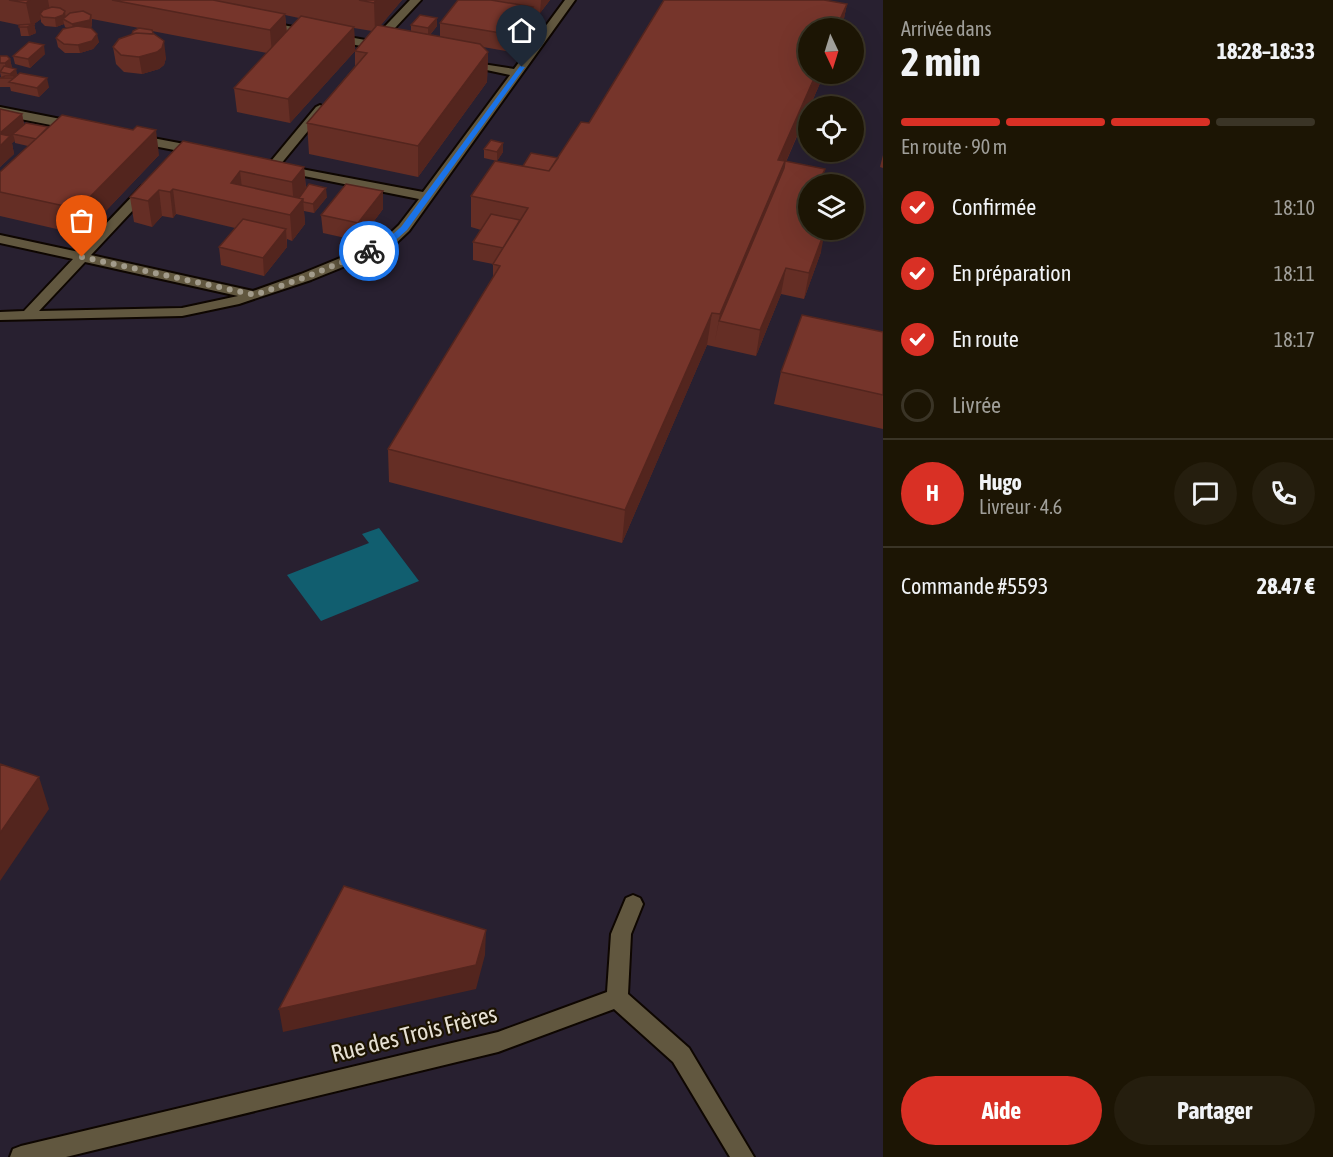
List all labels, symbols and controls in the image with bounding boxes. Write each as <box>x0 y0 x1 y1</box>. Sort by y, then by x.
pin <box>496 5 547 67</box>
icon: home <box>505 14 538 47</box>
text: Arrivée dans <box>901 17 992 40</box>
north arrow <box>798 18 864 84</box>
map controls <box>798 18 864 240</box>
text: 18:28–18:33 <box>1217 38 1315 64</box>
text: 2 min <box>901 40 981 84</box>
button: locate <box>798 96 864 162</box>
text: En route · 90 m <box>901 135 1007 158</box>
button: layers <box>798 174 864 240</box>
icon: check <box>901 191 934 224</box>
text: Confirmée <box>952 194 1036 220</box>
pin <box>56 195 107 257</box>
text: 18:10 <box>1274 196 1315 219</box>
icon: bag <box>65 204 98 237</box>
courier <box>339 221 399 281</box>
icon: bike <box>353 235 386 268</box>
icon: check <box>901 257 934 290</box>
text: En préparation <box>952 260 1071 286</box>
text: 18:11 <box>1274 262 1315 285</box>
icon: check <box>901 323 934 356</box>
text: En route <box>952 326 1019 352</box>
text: 18:17 <box>1274 328 1315 351</box>
text: Livrée <box>952 392 1001 418</box>
button: chat <box>1174 462 1237 525</box>
button: phone <box>1252 462 1315 525</box>
text: Hugo <box>979 469 1022 495</box>
text: H <box>926 480 939 506</box>
text: Livreur · 4.6 <box>979 495 1062 518</box>
text: Commande #5593 <box>901 573 1048 599</box>
text: 28.47 € <box>1257 573 1315 599</box>
street label: Rue des Trois Frères <box>328 1000 500 1067</box>
button: Aide <box>901 1076 1102 1145</box>
button: Partager <box>1114 1076 1315 1145</box>

